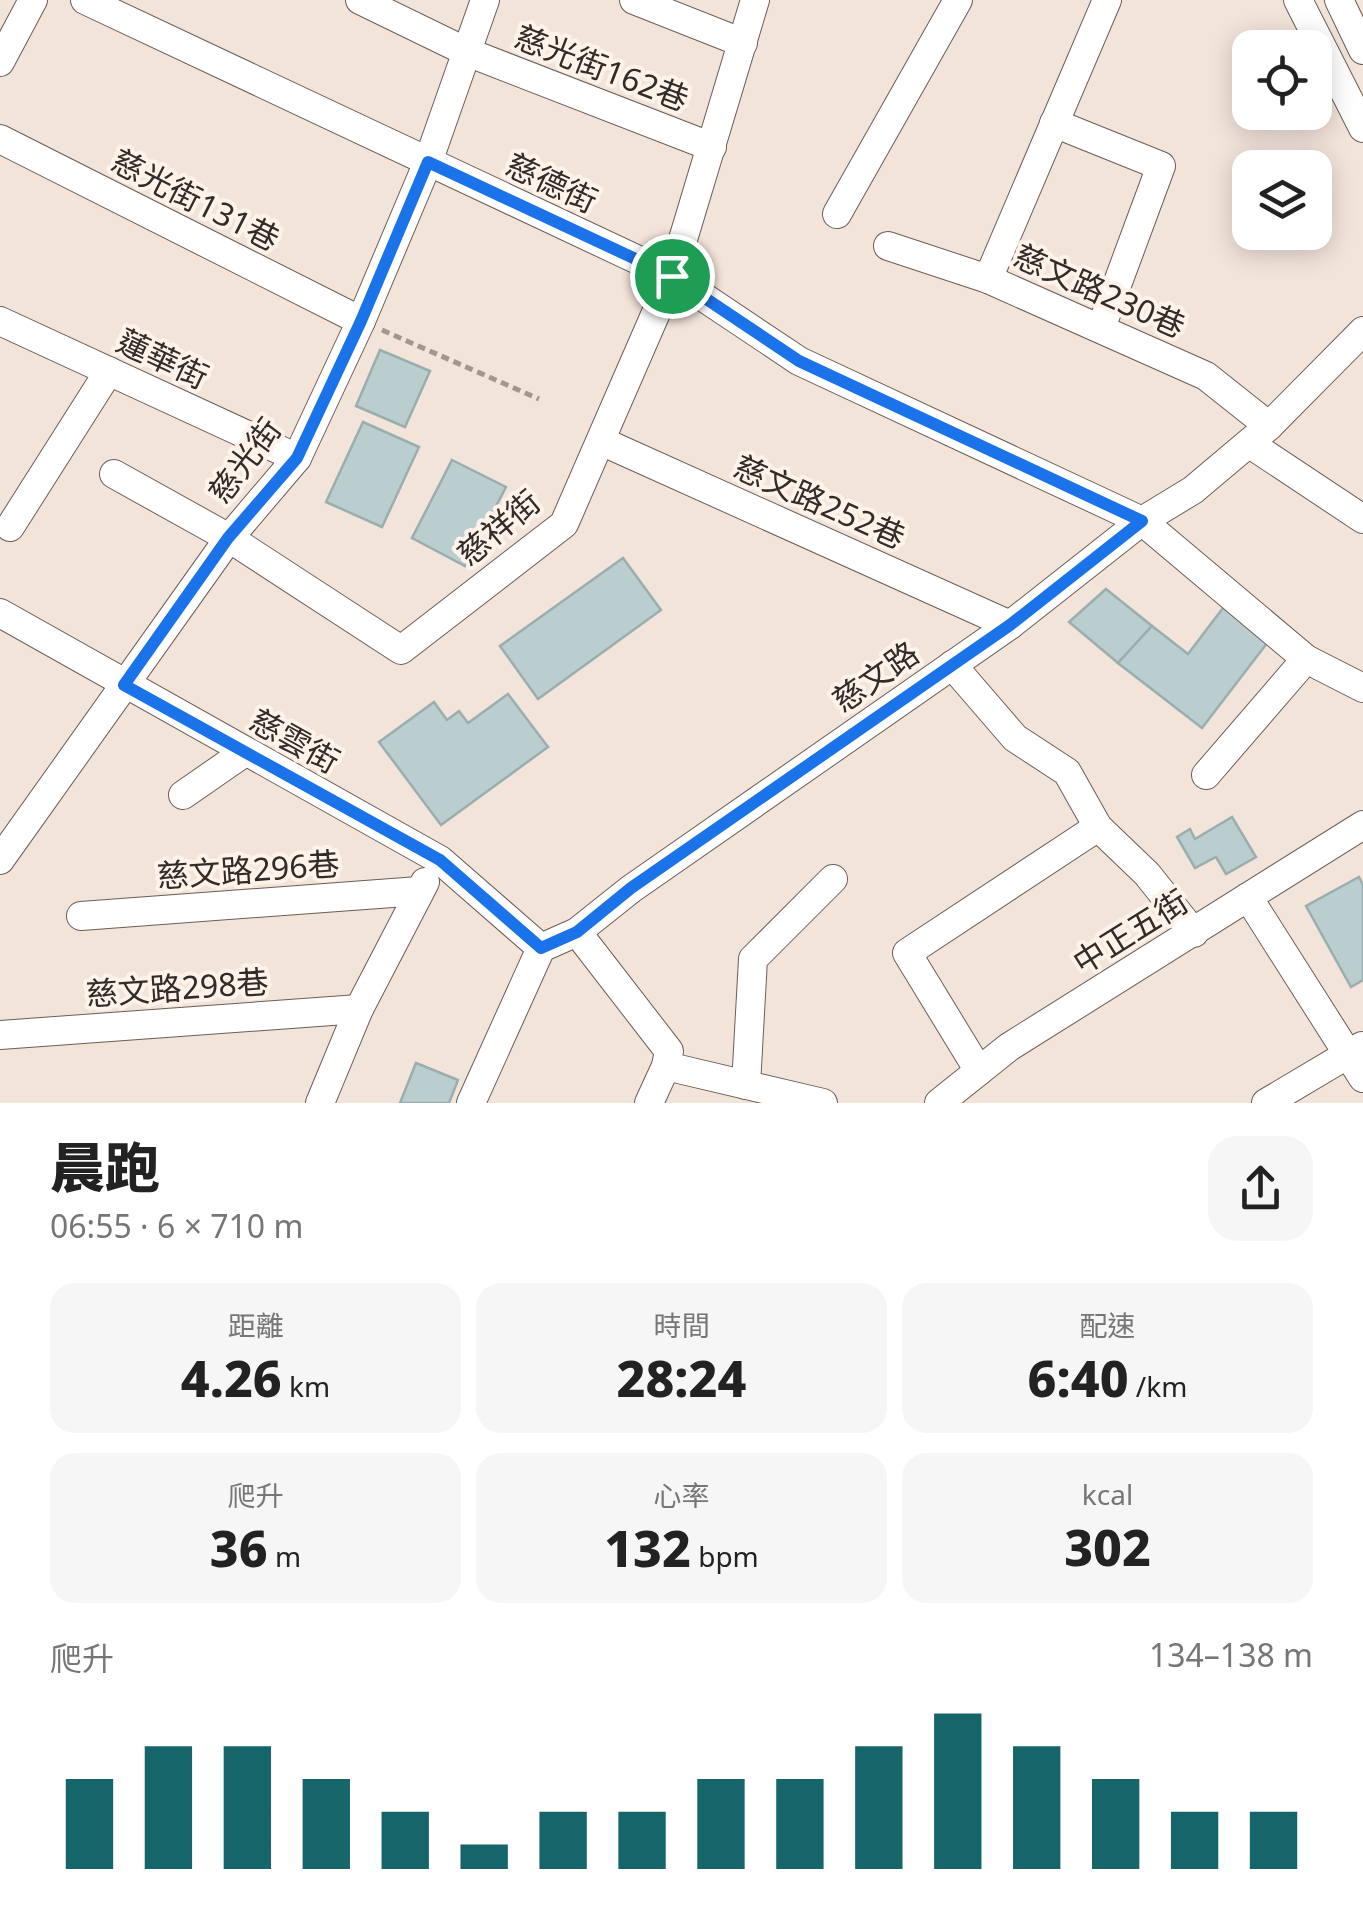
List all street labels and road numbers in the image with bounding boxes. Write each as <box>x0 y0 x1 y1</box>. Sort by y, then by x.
street label: 慈光街162巷 <box>509 14 695 120</box>
street label: 慈光街131巷 <box>105 138 287 260</box>
street label: 慈德街 <box>499 142 605 222</box>
street label: 慈文路230巷 <box>1008 233 1192 347</box>
street label: 蓮華街 <box>110 318 216 398</box>
street label: 慈光街 <box>198 409 290 511</box>
street label: 慈文路252巷 <box>728 444 912 558</box>
street label: 慈祥街 <box>447 480 549 574</box>
street label: 慈文路 <box>823 631 927 721</box>
street label: 慈雲街 <box>243 698 347 782</box>
street label: 慈文路296巷 <box>155 841 341 897</box>
street label: 中正五街 <box>1064 879 1196 983</box>
street label: 慈文路298巷 <box>84 959 270 1015</box>

